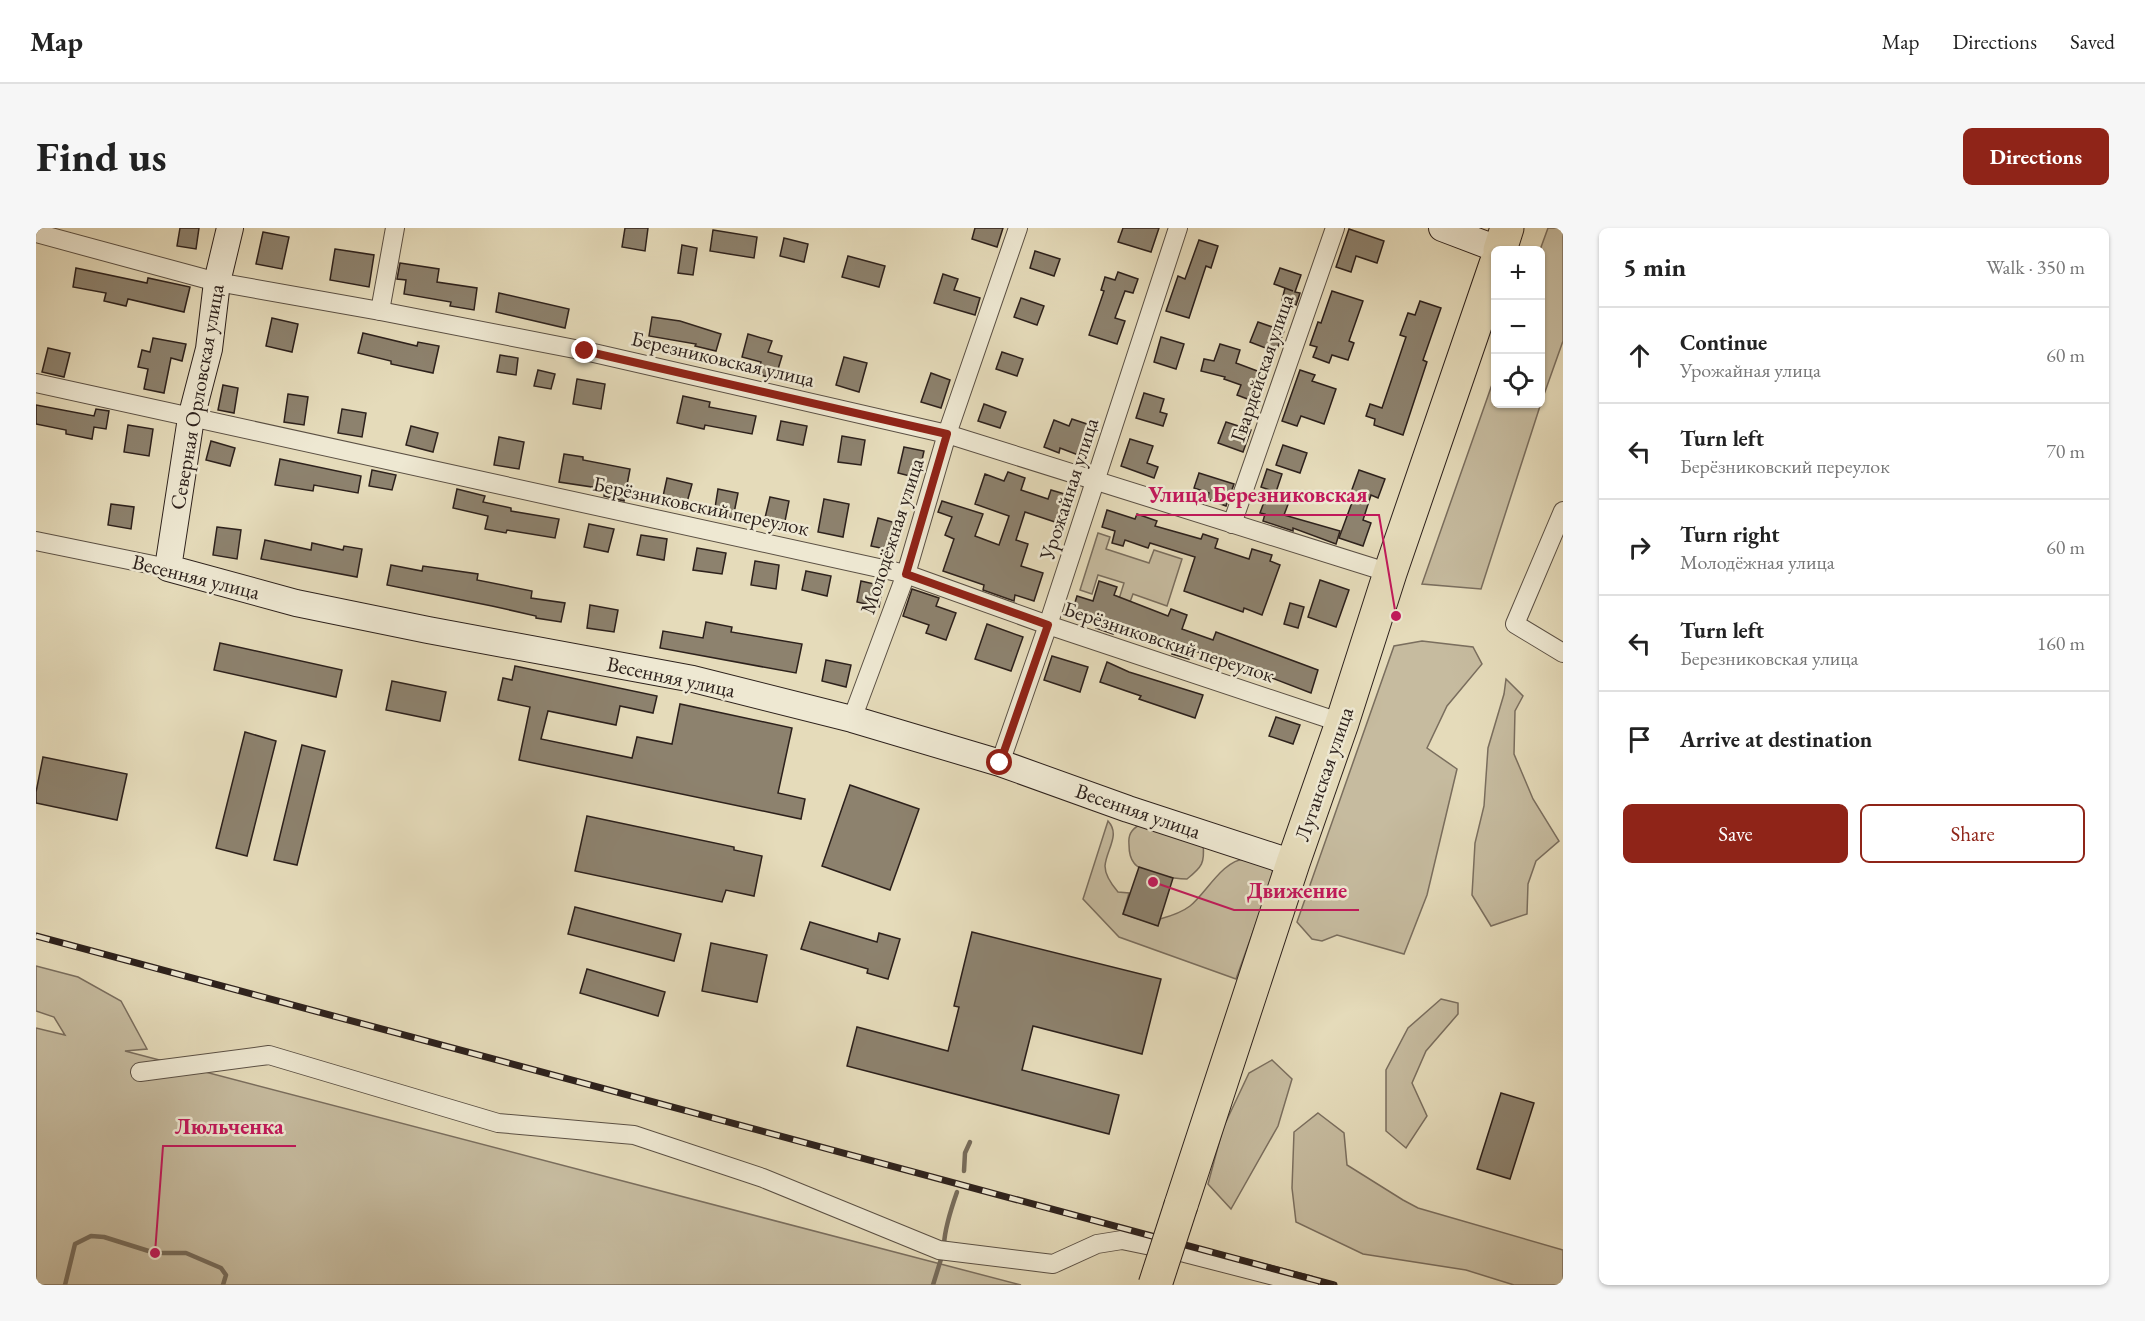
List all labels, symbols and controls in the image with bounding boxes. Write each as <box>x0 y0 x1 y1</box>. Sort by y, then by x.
text: Map <box>30 23 83 59</box>
text: Map <box>1882 28 1919 55</box>
text: Directions <box>1952 28 2037 55</box>
text: Saved <box>2070 28 2115 55</box>
button: Directions <box>1963 128 2109 185</box>
text: Find us <box>36 129 167 184</box>
map controls <box>1491 246 1545 408</box>
button: + <box>1491 246 1545 300</box>
text: 5 min <box>1623 250 1686 284</box>
text: Walk · 350 m <box>1986 254 2085 280</box>
street label: Северная Орловская улица <box>163 281 230 512</box>
street label: Гвардейская улица <box>1224 290 1300 445</box>
button: − <box>1491 300 1545 354</box>
street label: Березниковская улица <box>629 324 818 393</box>
text: Continue <box>1680 328 1767 357</box>
route end <box>571 337 597 363</box>
icon: ahead <box>1623 339 1656 372</box>
text: 60 m <box>2046 342 2085 368</box>
button: locate <box>1491 354 1545 408</box>
text: Урожайная улица <box>1680 357 1821 383</box>
street label: Урожайная улица <box>1032 414 1104 564</box>
text: Turn left <box>1680 424 1764 453</box>
icon: left <box>1623 435 1656 468</box>
text: 70 m <box>2046 438 2085 464</box>
text: Берёзниковский переулок <box>1680 453 1890 479</box>
street label: Молодёжная улица <box>854 454 930 617</box>
street label: Берёзниковский переулок <box>591 469 812 542</box>
callout: Улица Березниковская <box>1136 475 1379 515</box>
text: Улица Березниковская <box>1147 480 1368 509</box>
text: Turn right <box>1680 520 1779 549</box>
icon: right <box>1623 531 1656 564</box>
text: 60 m <box>2046 534 2085 560</box>
street label: Весенняя улица <box>130 548 263 606</box>
text: Молодёжная улица <box>1680 549 1835 575</box>
street label: Берёзниковский переулок <box>1060 595 1278 688</box>
text: Turn left <box>1680 616 1764 645</box>
icon: left <box>1623 627 1656 660</box>
text: 160 m <box>2037 630 2085 656</box>
text: Березниковская улица <box>1680 645 1859 671</box>
street label: Весенняя улица <box>604 650 738 703</box>
street label: Луганская улица <box>1288 703 1359 844</box>
icon: arrive <box>1623 723 1656 756</box>
text: Arrive at destination <box>1680 725 1872 754</box>
route start <box>986 749 1012 775</box>
street label: Весенняя улица <box>1072 777 1205 845</box>
button: Save <box>1623 804 1848 863</box>
button: Share <box>1860 804 2085 863</box>
callout: Движение <box>1234 870 1359 910</box>
text: Движение <box>1247 876 1347 905</box>
callout: Люльченка <box>163 1106 296 1146</box>
text: Люльченка <box>174 1112 284 1141</box>

